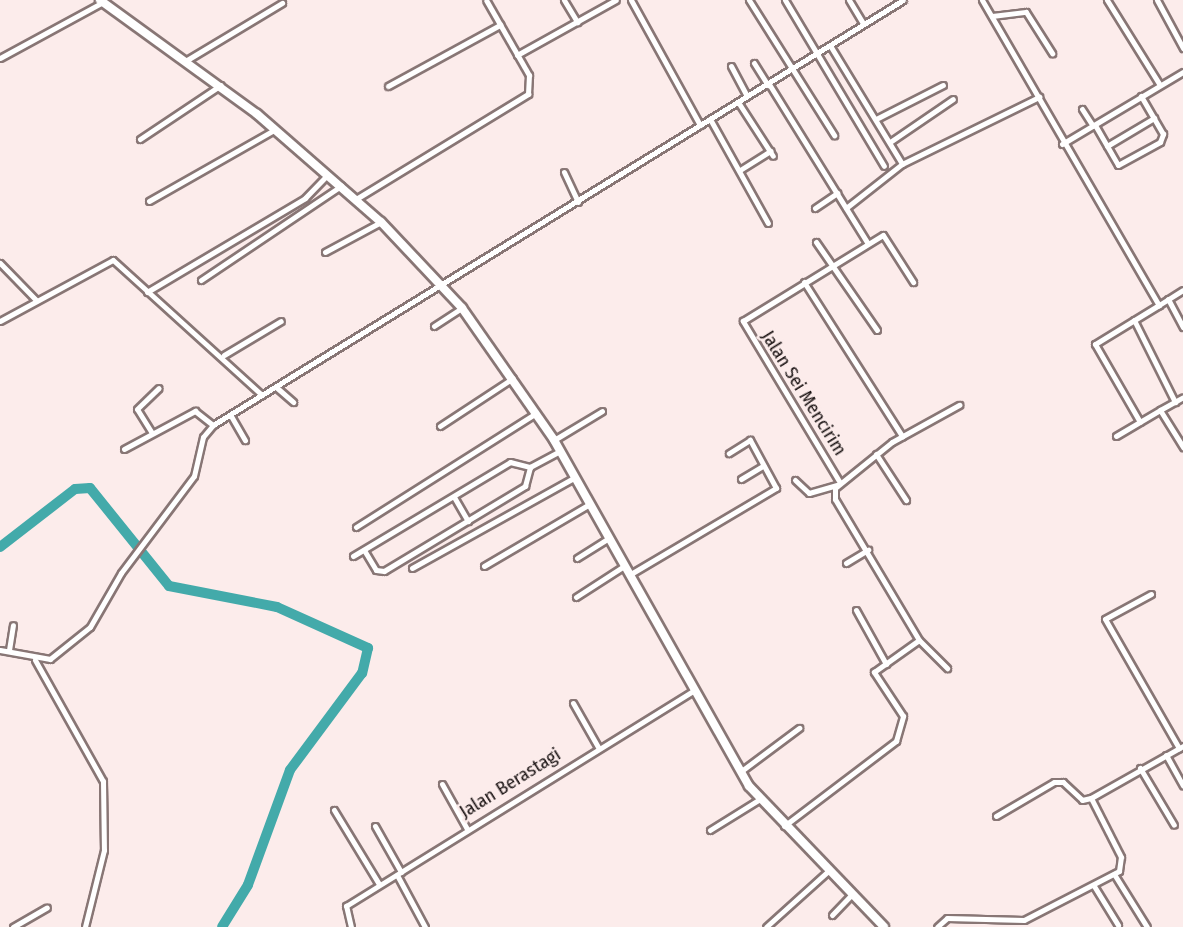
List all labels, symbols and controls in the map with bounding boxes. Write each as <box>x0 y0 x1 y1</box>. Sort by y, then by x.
street label: Jalan Sei Mencirim <box>756 326 852 460</box>
street label: Jalan Berastagi <box>455 743 565 823</box>

